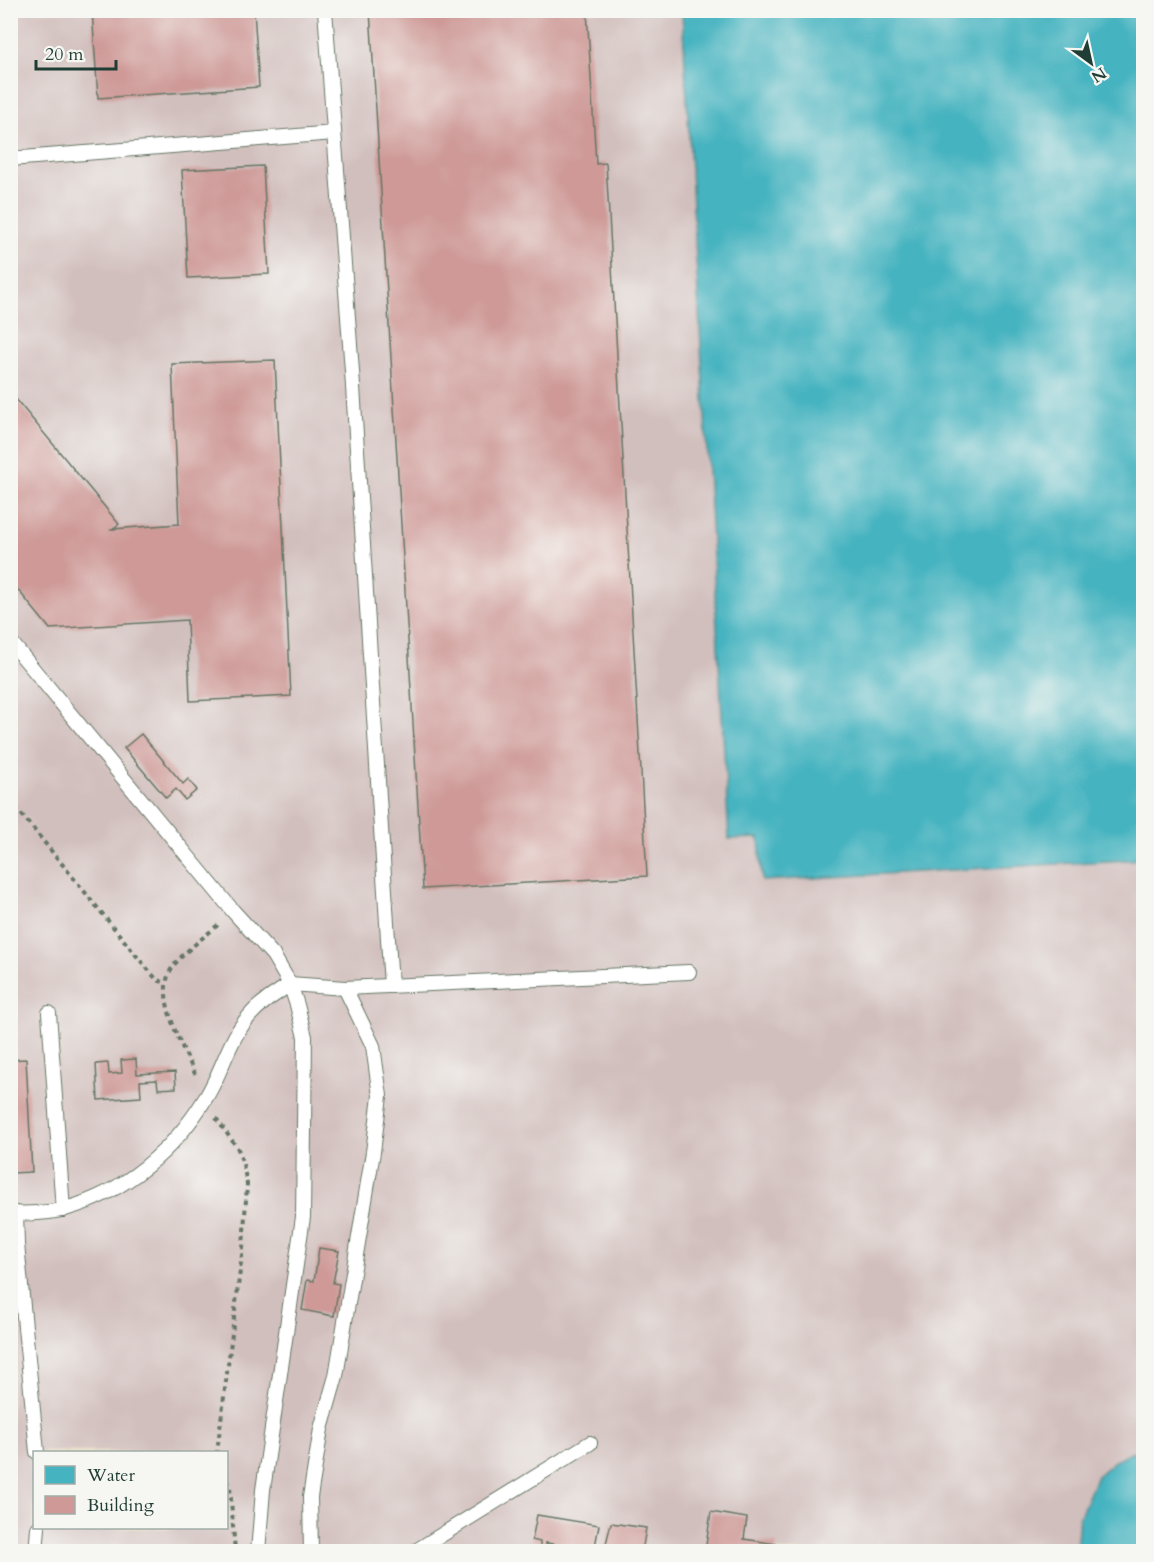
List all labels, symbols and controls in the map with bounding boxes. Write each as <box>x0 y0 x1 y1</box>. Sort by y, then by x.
scale bar <box>36 33 116 71</box>
north arrow <box>1061 33 1121 93</box>
text: 20 m <box>45 42 84 67</box>
text: N <box>1087 62 1110 88</box>
legend <box>33 1451 228 1529</box>
text: Water <box>86 1463 136 1488</box>
text: Building <box>87 1493 155 1518</box>

